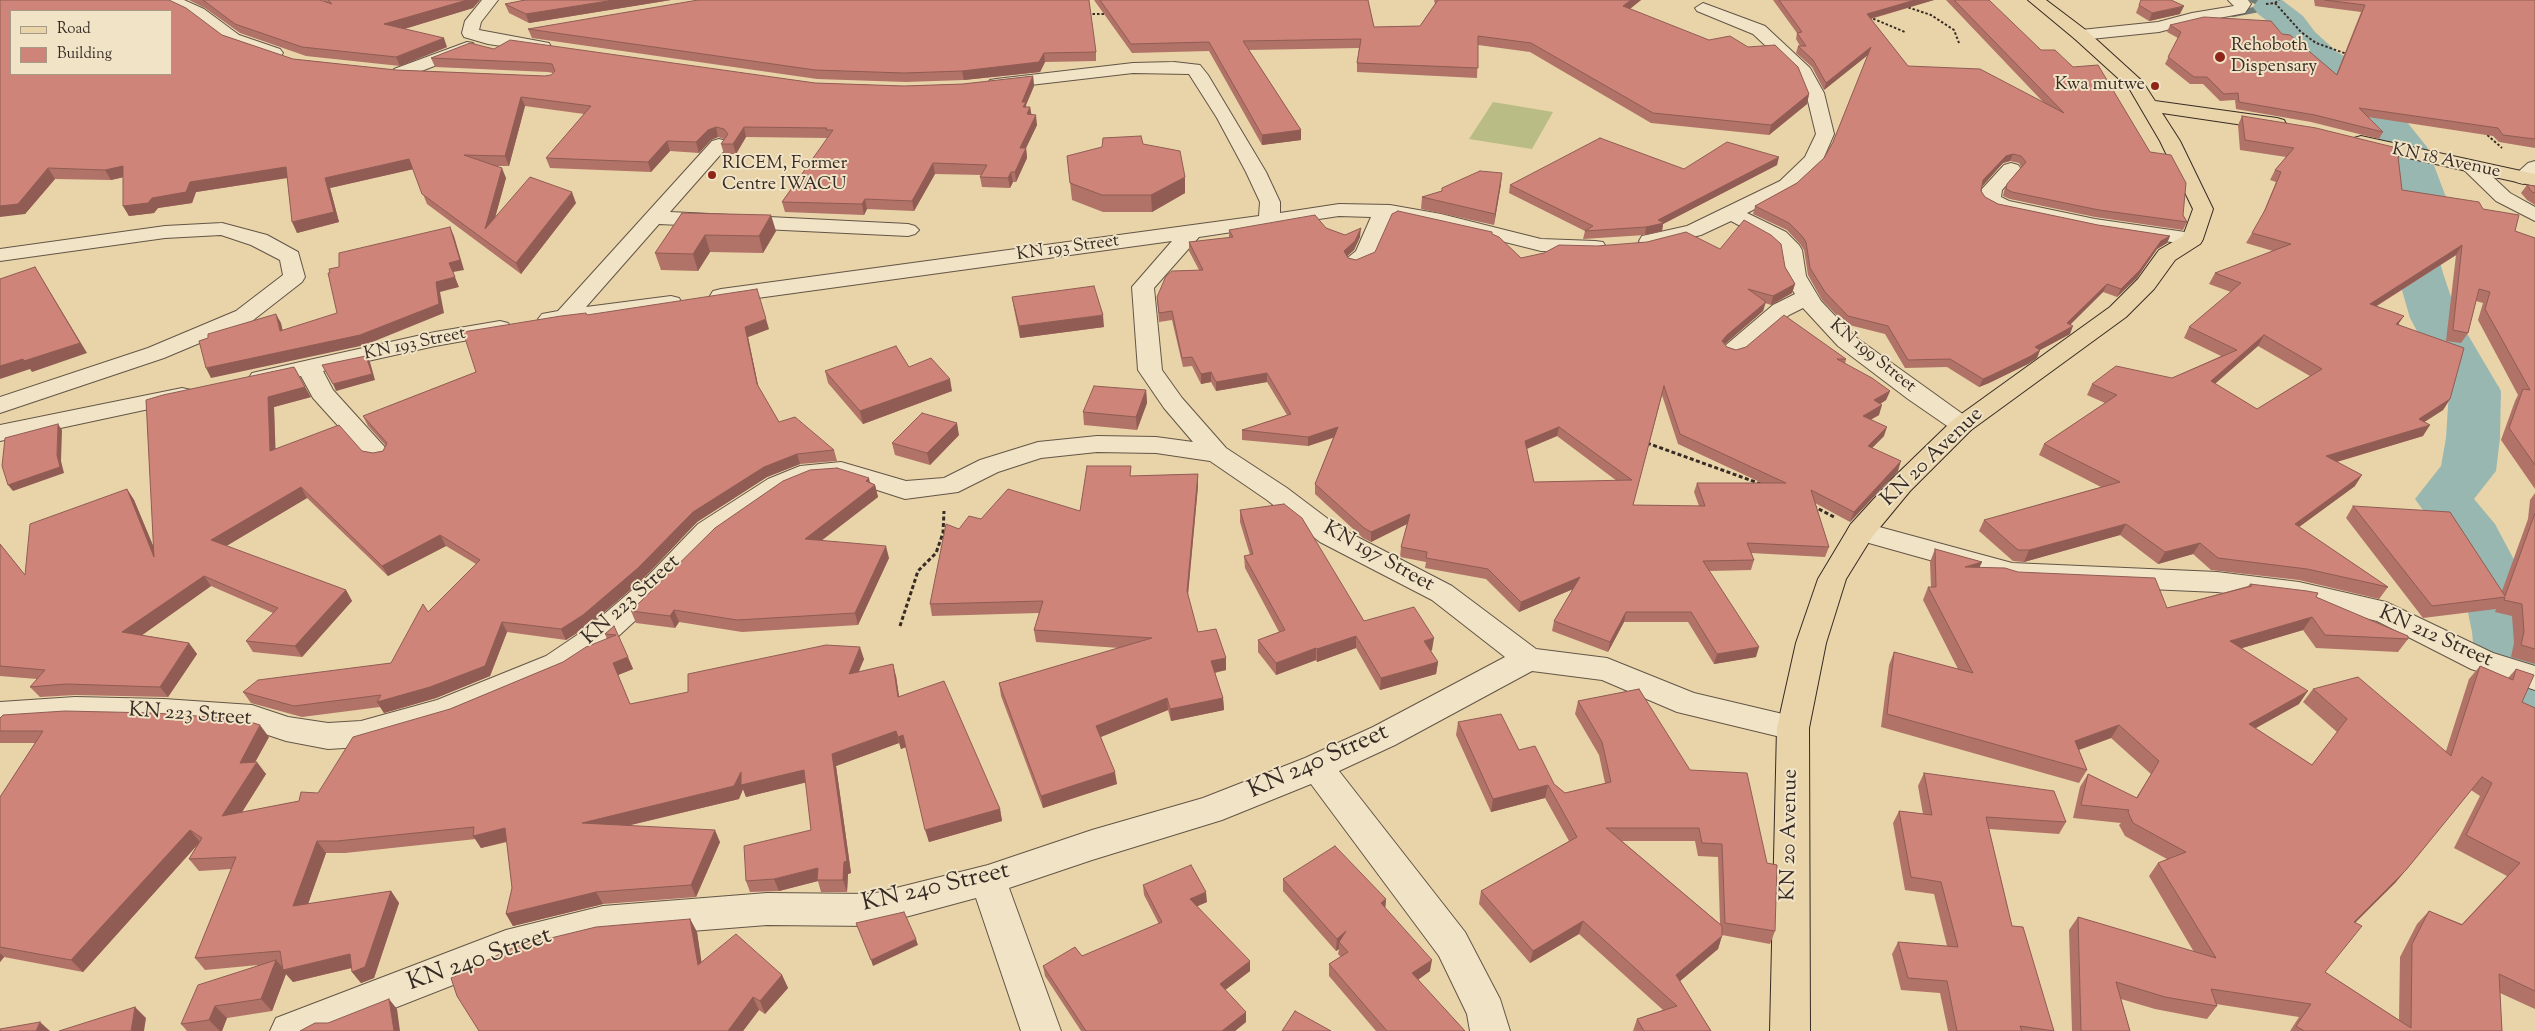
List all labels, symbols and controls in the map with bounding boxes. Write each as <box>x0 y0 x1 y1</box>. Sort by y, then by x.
legend <box>10 10 172 75</box>
text: Road <box>57 19 91 40</box>
place label: Rehoboth Dispensary <box>2231 36 2317 78</box>
text: Building <box>57 44 112 65</box>
marker: Rehoboth Dispensary <box>2213 50 2227 64</box>
place label: Kwa mutwe <box>2055 75 2145 97</box>
marker: Kwa mutwe <box>2149 80 2161 92</box>
street label: KN 18 Avenue <box>2390 140 2502 184</box>
place label: RICEM, Former Centre IWACU <box>722 154 847 196</box>
marker: RICEM, Former Centre IWACU <box>706 169 718 181</box>
street label: KN 193 Street <box>1015 231 1121 267</box>
street label: KN 199 Street <box>1824 316 1920 398</box>
street label: KN 193 Street <box>362 324 468 366</box>
street label: KN 20 Avenue <box>1877 403 1989 513</box>
street label: KN 197 Street <box>1318 517 1438 599</box>
street label: KN 223 Street <box>578 550 686 652</box>
street label: KN 212 Street <box>2374 602 2496 674</box>
street label: KN 223 Street <box>128 699 252 733</box>
street label: KN 240 Street <box>1244 719 1394 807</box>
street label: KN 20 Avenue <box>1777 769 1805 901</box>
street label: KN 240 Street <box>859 857 1013 921</box>
street label: KN 240 Street <box>404 922 556 1000</box>

